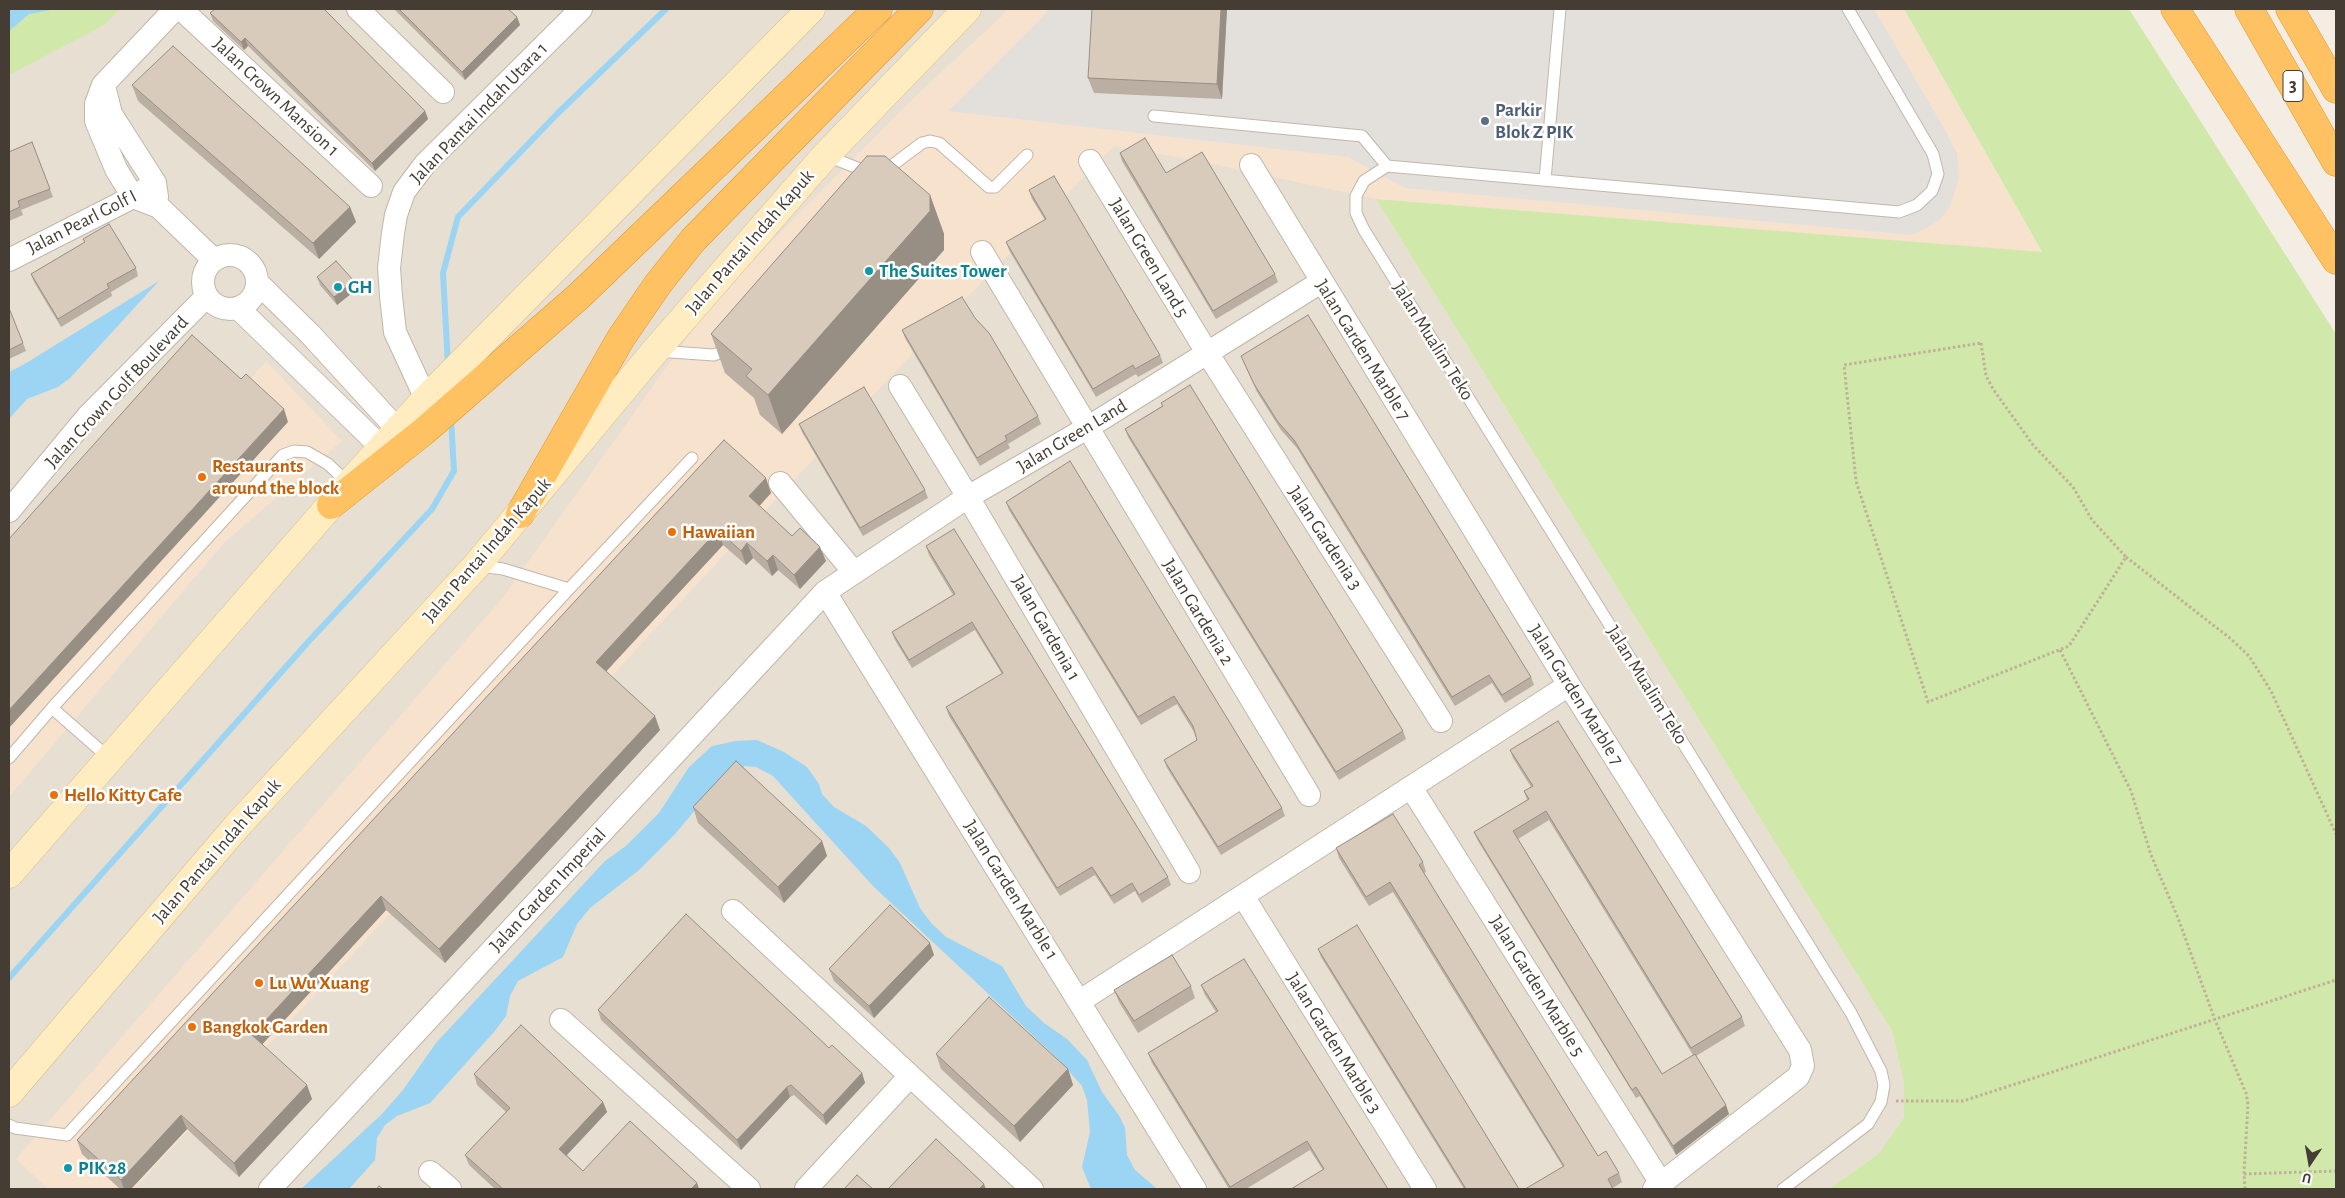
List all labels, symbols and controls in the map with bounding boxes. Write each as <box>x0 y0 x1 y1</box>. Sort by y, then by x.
street label: Jalan Crown Mansion 1 <box>208 33 344 161</box>
street label: Jalan Pantai Indah Utara 1 <box>405 37 553 189</box>
road number: 3 <box>2283 70 2303 102</box>
place label: Parkir Blok Z PIK <box>1495 99 1573 143</box>
marker: Parkir Blok Z PIK <box>1479 115 1491 127</box>
street label: Jalan Pantai Indah Kapuk <box>681 165 819 319</box>
street label: Jalan Pearl Golf I <box>23 185 141 259</box>
street label: Jalan Green Land 5 <box>1104 194 1194 322</box>
place label: The Suites Tower <box>879 260 1006 282</box>
marker: The Suites Tower <box>863 265 875 277</box>
street label: Jalan Garden Marble 7 <box>1310 275 1416 425</box>
place label: GH <box>348 276 373 298</box>
street label: Jalan Mualim Teko <box>1387 277 1479 405</box>
marker: GH <box>332 281 344 293</box>
street label: Jalan Crown Golf Boulevard <box>41 311 193 473</box>
street label: Jalan Green Land <box>1013 394 1131 478</box>
place label: Restaurants around the block <box>212 455 339 499</box>
marker: Restaurants around the block <box>196 471 208 483</box>
street label: Jalan Pantai Indah Kapuk <box>418 473 556 627</box>
street label: Jalan Gardenia 3 <box>1283 482 1367 594</box>
place label: Hawaiian <box>682 521 755 543</box>
marker: Hawaiian <box>666 526 678 538</box>
street label: Jalan Gardenia 2 <box>1157 555 1239 669</box>
street label: Jalan Gardenia 1 <box>1007 571 1085 685</box>
street label: Jalan Garden Marble 7 <box>1523 620 1629 770</box>
street label: Jalan Mualim Teko <box>1601 621 1693 749</box>
street label: Jalan Pantai Indah Kapuk <box>148 774 286 928</box>
place label: Hello Kitty Cafe <box>64 784 182 806</box>
marker: Hello Kitty Cafe <box>48 789 60 801</box>
street label: Jalan Garden Marble 1 <box>959 816 1063 964</box>
street label: Jalan Garden Imperial <box>485 823 611 957</box>
street label: Jalan Garden Marble 5 <box>1484 911 1590 1061</box>
street label: Jalan Garden Marble 3 <box>1281 968 1387 1118</box>
place label: Lu Wu Xuang <box>269 972 369 994</box>
marker: Lu Wu Xuang <box>253 977 265 989</box>
place label: Bangkok Garden <box>202 1016 328 1038</box>
marker: Bangkok Garden <box>186 1021 198 1033</box>
north arrow <box>2285 1138 2335 1188</box>
place label: PIK 28 <box>78 1157 126 1179</box>
marker: PIK 28 <box>62 1162 74 1174</box>
text: U <box>2301 1170 2313 1185</box>

